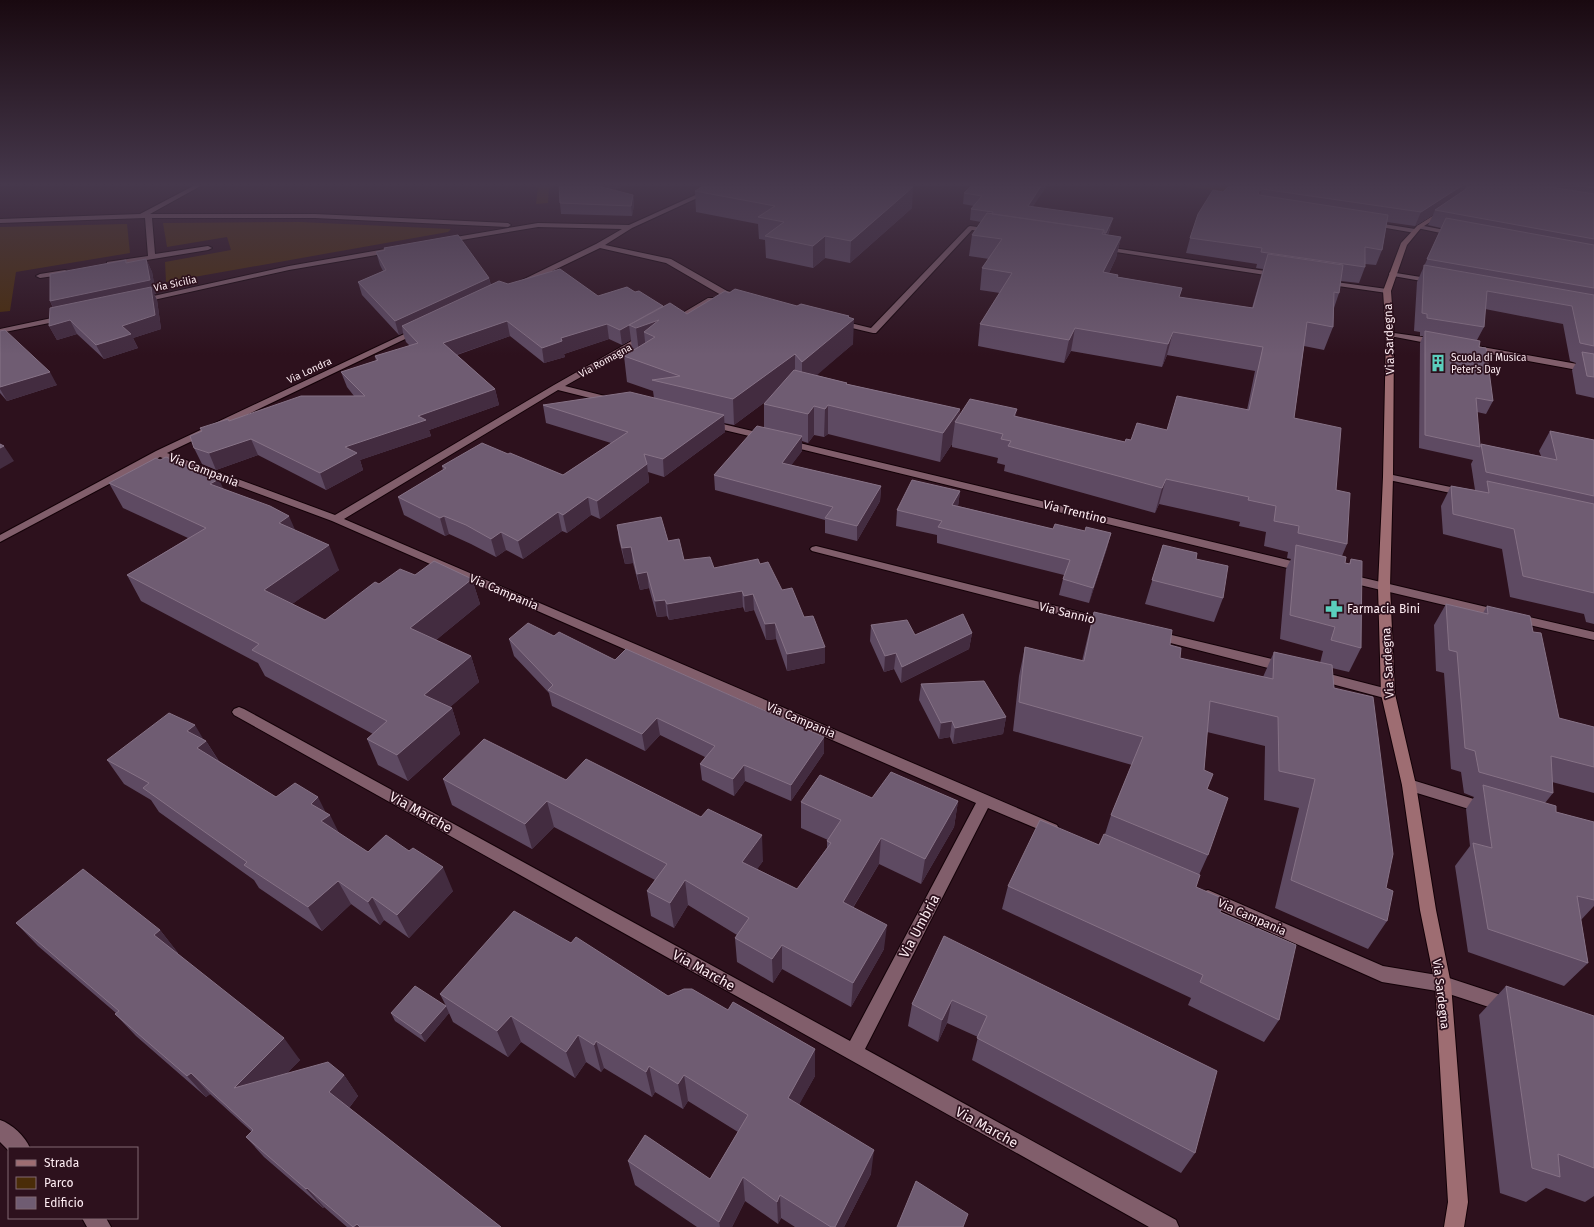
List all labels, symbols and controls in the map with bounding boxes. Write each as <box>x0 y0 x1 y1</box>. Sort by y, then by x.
street label: Via Sicilia <box>153 274 198 294</box>
street label: Via Sardegna <box>1381 303 1397 375</box>
street label: Via Romagna <box>577 341 634 380</box>
place label: Scuola di Musica Peter's Day <box>1451 352 1526 376</box>
building icon: Scuola di Musica Peter's Day <box>1428 353 1448 373</box>
street label: Via Londra <box>285 355 334 386</box>
street label: Via Campania <box>167 450 241 490</box>
street label: Via Trentino <box>1042 497 1108 527</box>
street label: Via Campania <box>467 571 541 613</box>
street label: Via Sannio <box>1038 599 1096 627</box>
pharmacy icon: Farmacia Bini <box>1324 599 1344 619</box>
place label: Farmacia Bini <box>1347 602 1420 616</box>
street label: Via Sardegna <box>1379 627 1397 699</box>
street label: Via Campania <box>764 699 838 741</box>
street label: Via Marche <box>386 788 455 837</box>
street label: Via Umbria <box>896 892 943 961</box>
street label: Via Campania <box>1216 896 1288 938</box>
street label: Via Marche <box>669 946 738 995</box>
street label: Via Sardegna <box>1430 958 1452 1030</box>
street label: Via Marche <box>952 1103 1021 1152</box>
legend <box>8 1147 138 1219</box>
text: Strada <box>44 1156 79 1170</box>
text: Parco <box>44 1176 74 1190</box>
text: Edificio <box>44 1196 84 1210</box>

